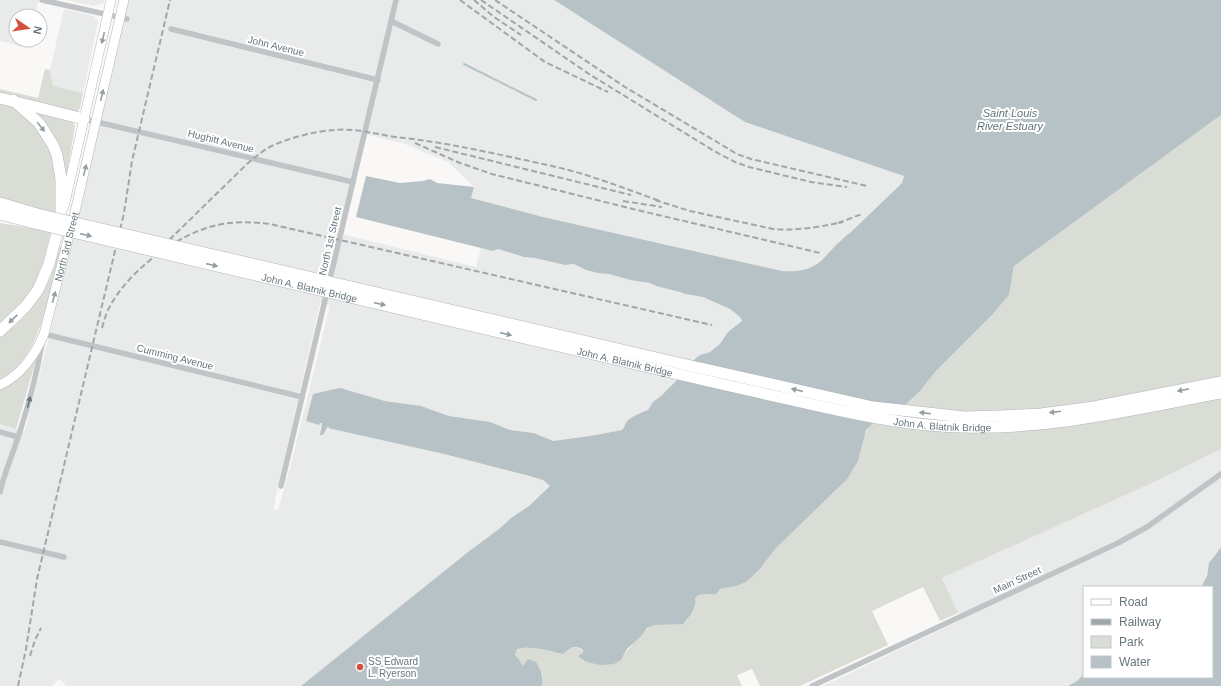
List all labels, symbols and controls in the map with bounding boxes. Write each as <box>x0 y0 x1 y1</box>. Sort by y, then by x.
north arrow <box>8 8 48 48</box>
text: N <box>31 25 44 36</box>
one-way arrow <box>99 32 105 44</box>
street label: John Avenue <box>247 34 306 58</box>
one-way arrow <box>100 89 106 102</box>
water label: Saint Louis River Estuary <box>977 107 1045 132</box>
one-way arrow <box>37 121 46 132</box>
street label: Hughitt Avenue <box>187 127 256 155</box>
one-way arrow <box>82 164 88 176</box>
street label: North 1st Street <box>317 205 343 276</box>
street label: North 3rd Street <box>52 211 80 282</box>
one-way arrow <box>80 233 92 239</box>
one-way arrow <box>206 263 219 269</box>
street label: John A. Blatnik Bridge <box>261 271 359 304</box>
one-way arrow <box>51 290 57 302</box>
one-way arrow <box>374 302 386 308</box>
one-way arrow <box>9 314 18 323</box>
one-way arrow <box>500 332 513 338</box>
street label: Cumming Avenue <box>135 342 215 372</box>
street label: John A. Blatnik Bridge <box>576 345 674 378</box>
one-way arrow <box>791 387 803 393</box>
one-way arrow <box>1177 387 1189 393</box>
one-way arrow <box>26 395 32 407</box>
one-way arrow <box>1049 409 1061 415</box>
one-way arrow <box>919 410 931 417</box>
street label: John A. Blatnik Bridge <box>893 415 992 433</box>
street label: Main Street <box>992 564 1043 596</box>
legend <box>1083 586 1213 678</box>
text: Road <box>1119 595 1148 609</box>
text: Railway <box>1119 615 1161 629</box>
text: Park <box>1119 635 1145 649</box>
text: Water <box>1119 655 1151 669</box>
place label: SS Edward L. Ryerson <box>368 656 418 679</box>
marker: SS Edward L. Ryerson <box>355 662 365 672</box>

